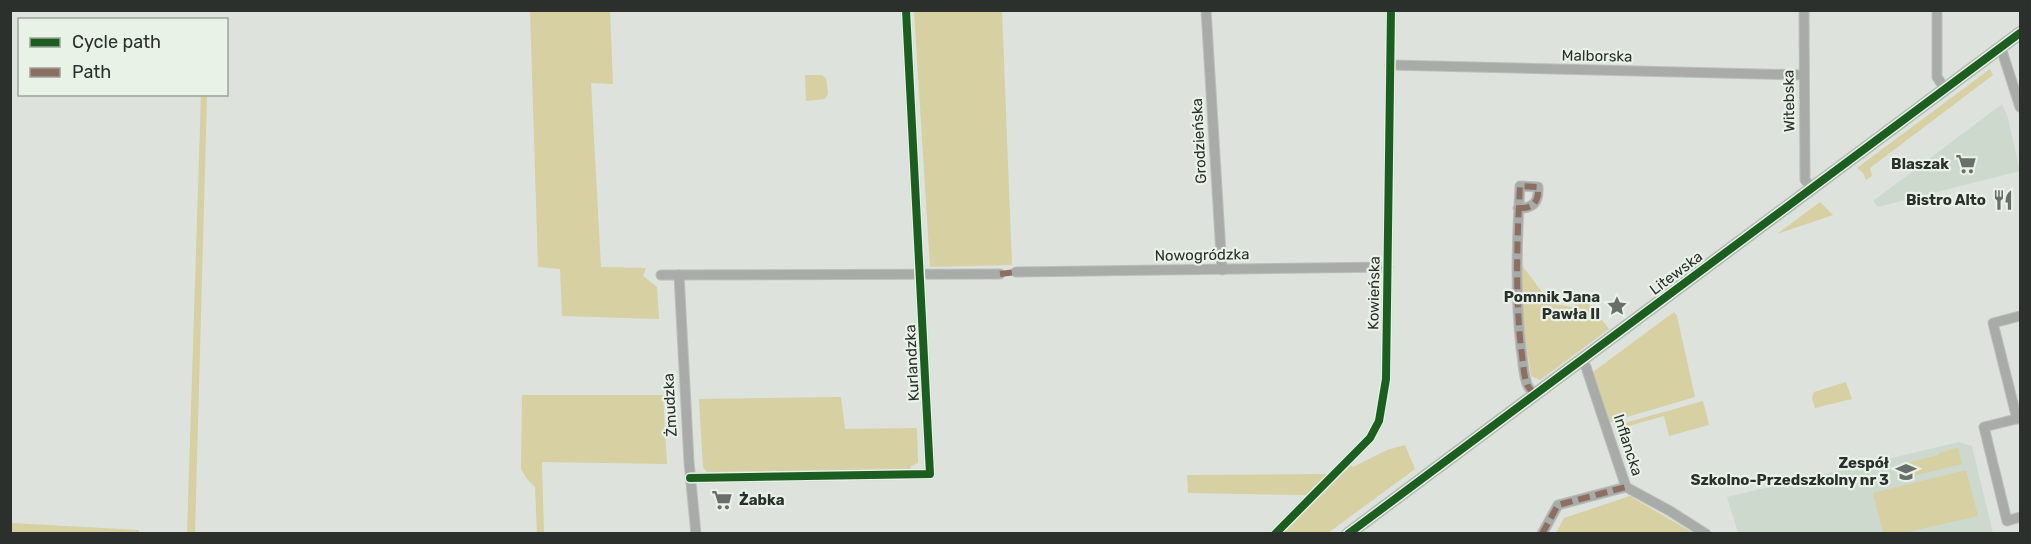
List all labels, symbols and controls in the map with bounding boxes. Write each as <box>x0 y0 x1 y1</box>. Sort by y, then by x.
legend <box>18 18 228 96</box>
text: Cycle path <box>72 31 161 53</box>
street label: Malborska <box>1562 46 1632 66</box>
text: Path <box>72 61 111 83</box>
street label: Witebska <box>1779 70 1799 132</box>
street label: Grodzieńska <box>1188 98 1210 184</box>
supermarket icon: Blaszak <box>1954 152 1978 176</box>
place label: Blaszak <box>1891 155 1949 173</box>
restaurant icon: Bistro Alto <box>1991 188 2015 212</box>
place label: Bistro Alto <box>1906 191 1986 209</box>
street label: Nowogródzka <box>1154 245 1250 265</box>
street label: Litewska <box>1646 247 1706 299</box>
street label: Kowieńska <box>1364 256 1384 330</box>
place label: Pomnik Jana Pawła II <box>1504 288 1600 323</box>
place icon: Pomnik Jana Pawła II <box>1605 294 1629 318</box>
street label: Kurlandzka <box>901 324 923 402</box>
street label: Żmudzka <box>659 373 681 437</box>
street label: Inflancka <box>1610 412 1646 478</box>
place label: Zespół Szkolno-Przedszkolny nr 3 <box>1691 454 1889 489</box>
school or university icon: Zespół Szkolno-Przedszkolny nr 3 <box>1894 460 1918 484</box>
supermarket icon: Żabka <box>710 488 734 512</box>
place label: Żabka <box>739 491 785 509</box>

